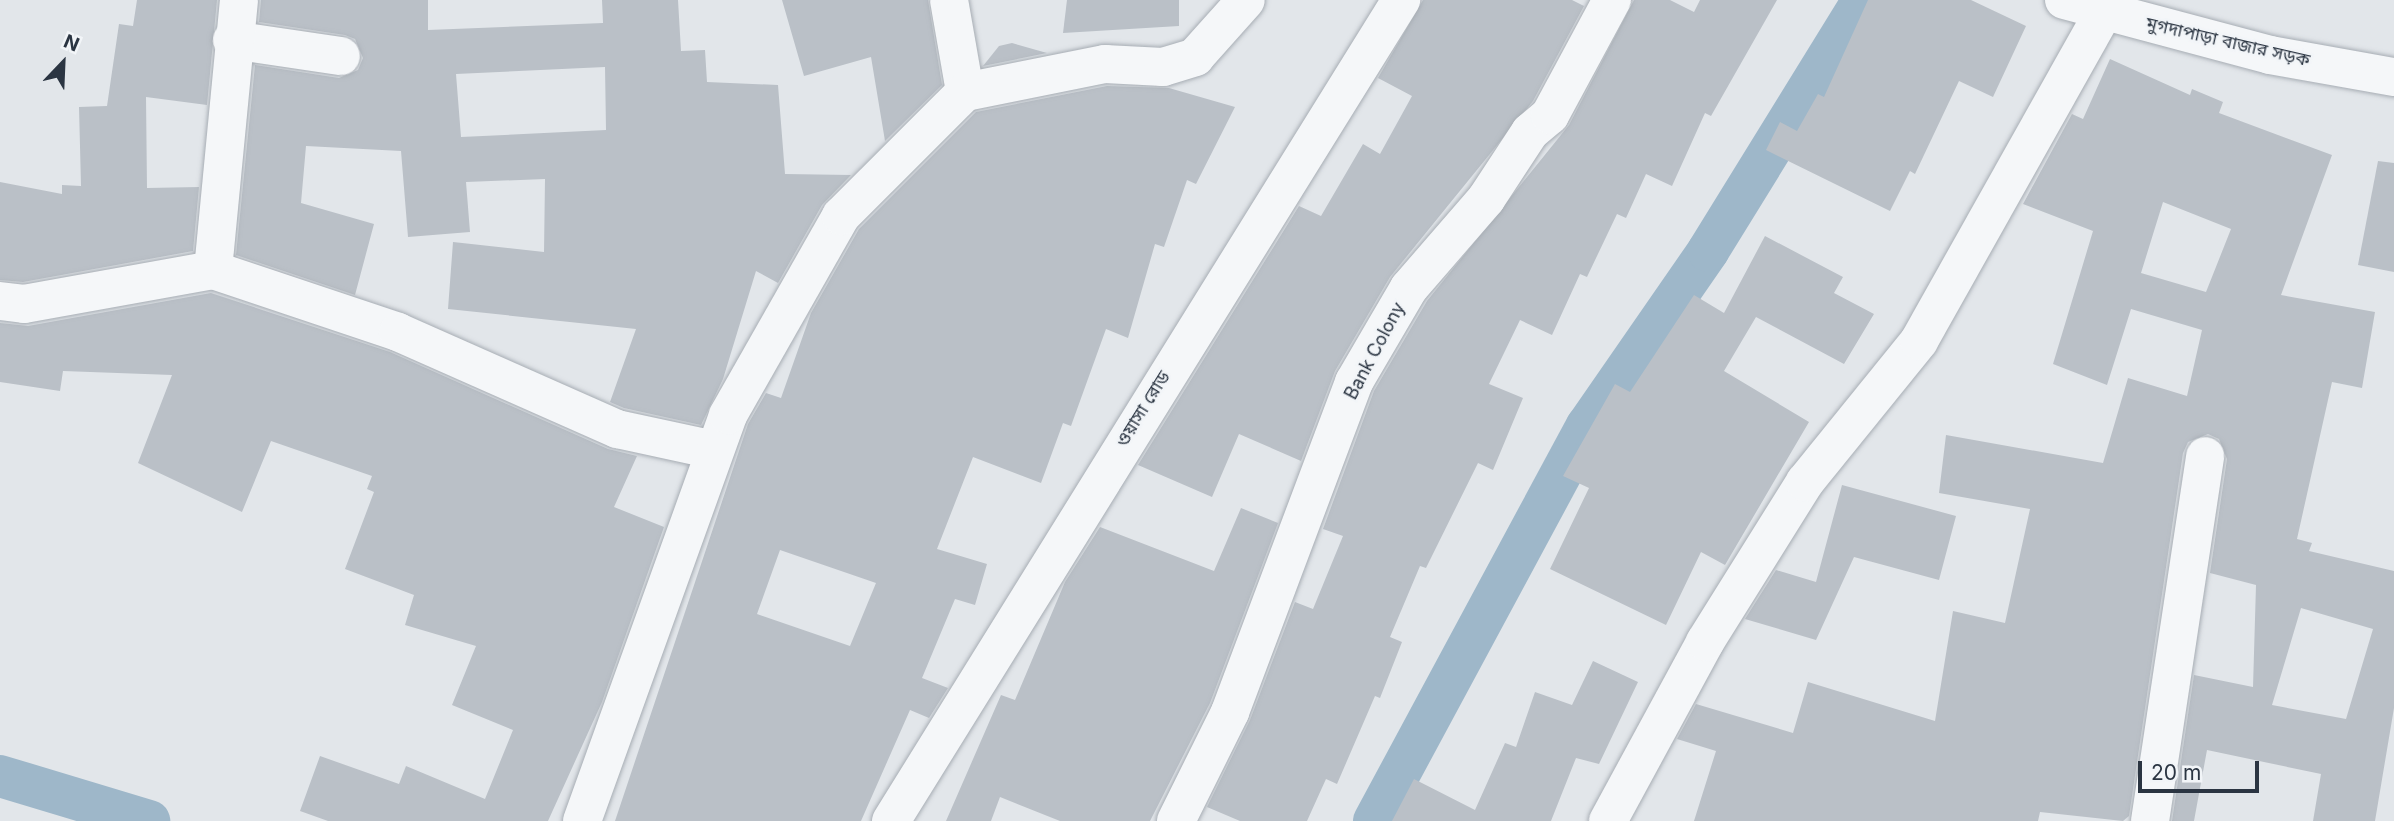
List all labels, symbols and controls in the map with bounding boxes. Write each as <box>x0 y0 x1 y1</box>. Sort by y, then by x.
street label: মুগদাপাড়া বাজার সড়ক <box>2144 13 2312 71</box>
north arrow <box>28 28 98 98</box>
text: N <box>60 30 83 57</box>
street label: Bank Colony <box>1340 299 1410 403</box>
street label: ওয়াসা রোড <box>1111 367 1175 451</box>
scale bar <box>2142 748 2263 792</box>
text: 20 m <box>2151 760 2201 785</box>

